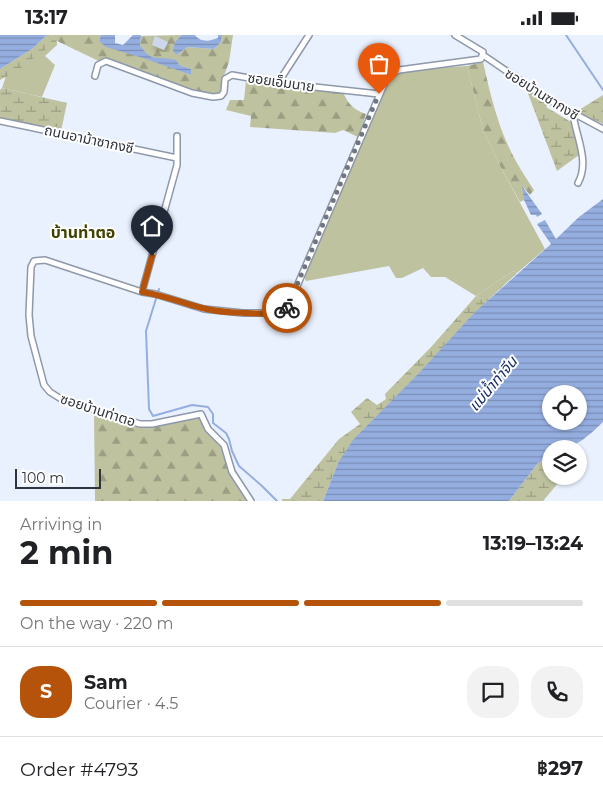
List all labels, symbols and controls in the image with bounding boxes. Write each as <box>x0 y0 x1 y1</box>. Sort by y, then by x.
text: 13:17 <box>25 6 68 29</box>
pin <box>358 43 400 94</box>
icon: bag <box>365 50 393 78</box>
street label: ซอยบ้านซากงซี <box>502 64 582 124</box>
street label: ซอยเอ็มนาย <box>246 68 316 96</box>
street label: ถนนอาม้าซากงซี <box>43 121 135 157</box>
pin <box>131 205 173 256</box>
icon: home <box>138 212 166 240</box>
district label: บ้านท่าตอ <box>51 223 115 242</box>
courier <box>262 283 312 333</box>
icon: bike <box>273 294 301 322</box>
water label: แม่น้ำท่าจีน <box>464 351 521 415</box>
map controls <box>542 385 587 485</box>
button: locate <box>542 385 587 430</box>
street label: ซอยบ้านท่าตอ <box>58 389 138 431</box>
button: layers <box>542 440 587 485</box>
scale bar <box>15 466 101 489</box>
text: 100 m <box>22 469 64 487</box>
text: Arriving in <box>20 515 102 534</box>
text: 13:19–13:24 <box>483 532 583 555</box>
text: 2 min <box>20 533 113 572</box>
text: On the way · 220 m <box>20 614 173 633</box>
button: chat <box>467 666 519 718</box>
button: phone <box>531 666 583 718</box>
text: Sam <box>84 671 128 694</box>
text: S <box>40 680 52 703</box>
text: Courier · 4.5 <box>84 694 178 713</box>
text: ฿297 <box>537 757 583 780</box>
text: Order #4793 <box>20 758 138 781</box>

